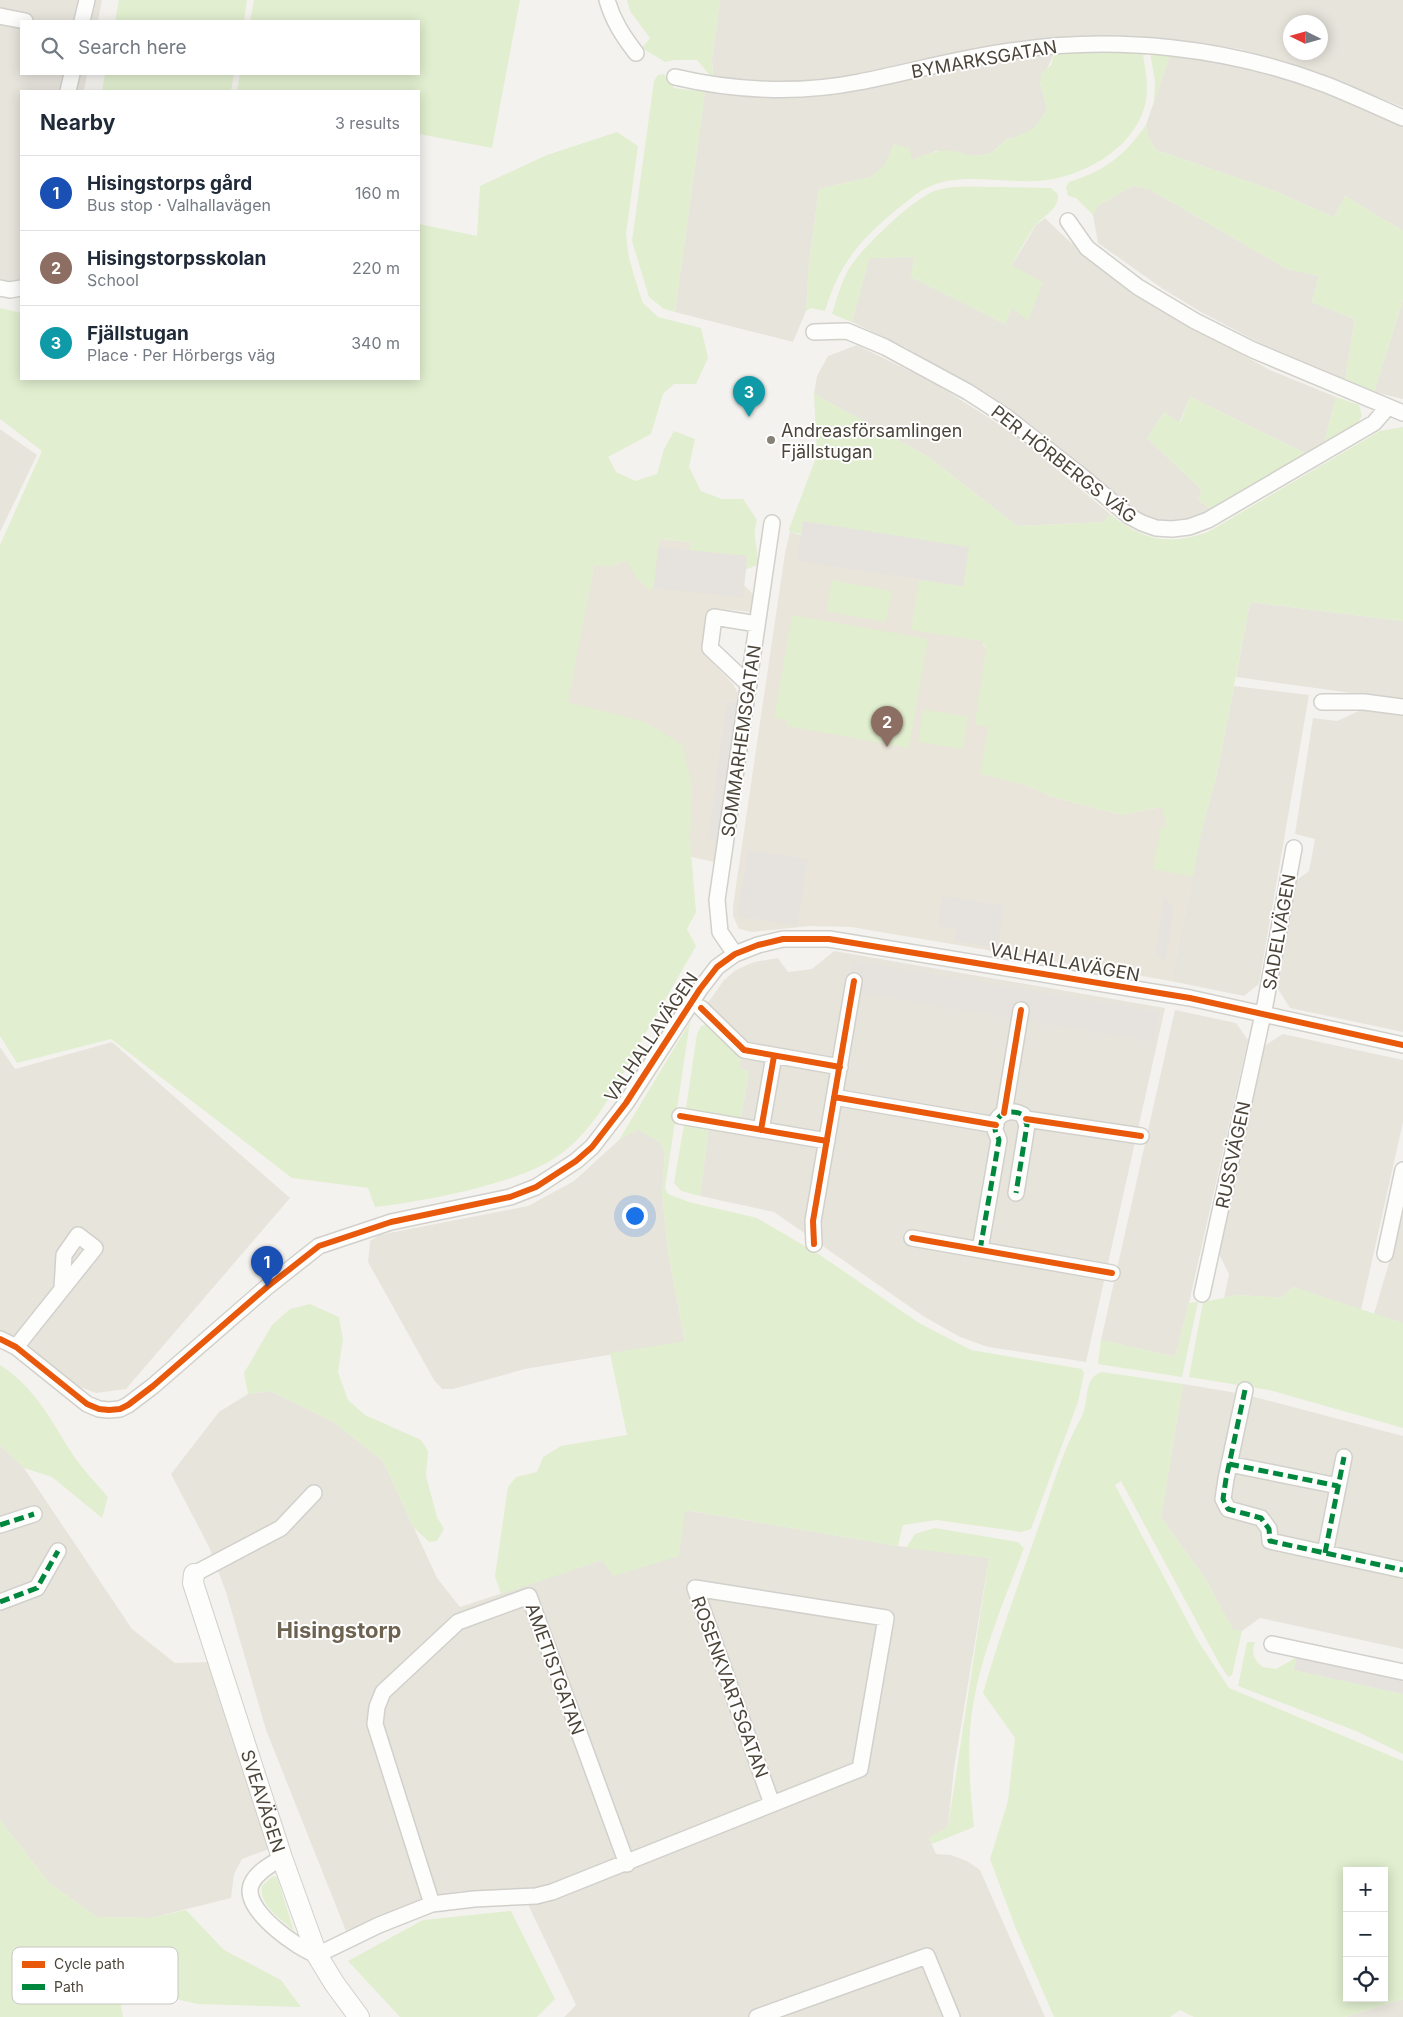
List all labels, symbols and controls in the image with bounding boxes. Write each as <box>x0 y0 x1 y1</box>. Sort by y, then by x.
north arrow <box>1283 15 1328 60</box>
search box <box>20 20 420 75</box>
icon: search <box>38 34 66 62</box>
text: Search here <box>78 36 187 59</box>
street label: BYMARKSGATAN <box>909 36 1059 82</box>
text: Nearby <box>40 110 115 135</box>
text: 3 results <box>335 113 400 133</box>
text: Hisingstorps gård <box>87 172 252 195</box>
text: 1 <box>53 183 59 203</box>
text: 160 m <box>355 183 400 203</box>
text: Bus stop · Valhallavägen <box>87 195 271 215</box>
text: Hisingstorpsskolan <box>87 247 266 270</box>
text: 2 <box>51 258 61 278</box>
text: 220 m <box>352 258 400 278</box>
text: School <box>87 270 139 290</box>
text: Fjällstugan <box>87 322 189 345</box>
text: 3 <box>51 333 61 353</box>
text: 340 m <box>351 333 400 353</box>
text: Place · Per Hörbergs väg <box>87 345 275 365</box>
pin: 3 <box>733 376 765 417</box>
street label: PER HÖRBERGS VÄG <box>987 400 1141 527</box>
place label: Andreasförsamlingen Fjällstugan <box>781 420 962 462</box>
marker: Andreasförsamlingen Fjällstugan <box>765 434 777 446</box>
street label: SOMMARHEMSGATAN <box>717 644 765 838</box>
pin: 2 <box>871 706 903 747</box>
street label: SADELVÄGEN <box>1257 872 1300 992</box>
street label: VALHALLAVÄGEN <box>988 937 1142 986</box>
street label: VALHALLAVÄGEN <box>599 968 702 1106</box>
street label: RUSSVÄGEN <box>1210 1099 1255 1210</box>
your location <box>622 1203 648 1229</box>
pin: 1 <box>251 1246 283 1287</box>
street label: ROSENKVARTSGATAN <box>687 1593 773 1781</box>
street label: AMETISTGATAN <box>521 1600 589 1738</box>
district label: Hisingstorp <box>277 1617 401 1643</box>
street label: SVEAVÄGEN <box>237 1747 290 1855</box>
map controls <box>1343 1867 1388 2002</box>
button: + <box>1343 1867 1388 1912</box>
button: − <box>1343 1912 1388 1957</box>
legend <box>12 1947 178 2004</box>
text: Cycle path <box>54 1955 125 1972</box>
button: locate <box>1343 1957 1388 2002</box>
text: Path <box>54 1978 84 1995</box>

